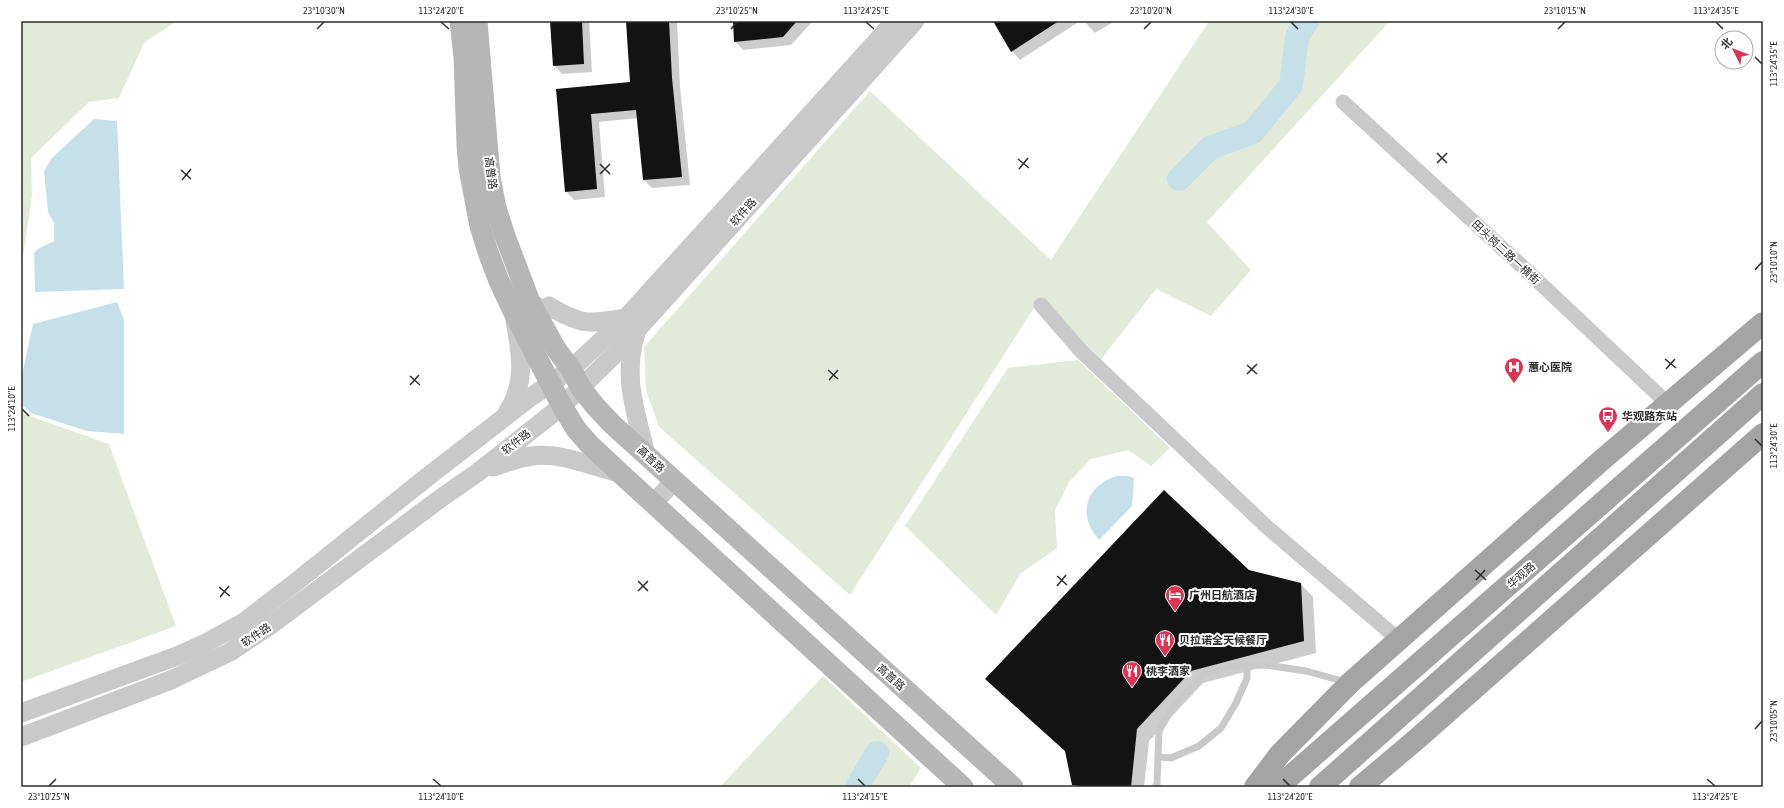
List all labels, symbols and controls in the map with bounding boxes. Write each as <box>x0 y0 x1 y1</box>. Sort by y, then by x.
text: 23°10'30"N <box>303 5 345 16</box>
text: 113°24'20"E <box>419 5 464 16</box>
text: 23°10'25"N <box>716 5 758 16</box>
text: 113°24'25"E <box>844 5 889 16</box>
text: 23°10'20"N <box>1130 5 1172 16</box>
text: 113°24'30"E <box>1269 5 1314 16</box>
text: 23°10'15"N <box>1544 5 1586 16</box>
text: 113°24'35"E <box>1694 5 1739 16</box>
north arrow <box>1714 30 1754 70</box>
text: 北 <box>1718 35 1735 51</box>
text: 113°24'35"E <box>1768 41 1779 86</box>
street label: 高普路 <box>483 156 499 190</box>
street label: 软件路 <box>728 196 758 228</box>
street label: 田头岗二路一横街 <box>1470 218 1542 286</box>
text: 23°10'10"N <box>1768 241 1779 283</box>
hospital icon: 蕙心医院 <box>1503 356 1525 384</box>
place label: 蕙心医院 <box>1528 361 1572 373</box>
text: 113°24'10"E <box>6 386 17 431</box>
bus stop icon: 华观路东站 <box>1597 405 1619 433</box>
place label: 华观路东站 <box>1622 410 1677 422</box>
text: 113°24'30"E <box>1768 423 1779 468</box>
street label: 软件路 <box>499 427 533 457</box>
street label: 高普路 <box>635 443 667 475</box>
street label: 华观路 <box>1505 560 1537 590</box>
hotel icon: 广州日航酒店 <box>1164 584 1186 612</box>
place label: 广州日航酒店 <box>1189 589 1255 601</box>
street label: 软件路 <box>239 621 273 649</box>
restaurant icon: 贝拉诺全天候餐厅 <box>1154 629 1176 657</box>
place label: 贝拉诺全天候餐厅 <box>1179 634 1267 646</box>
restaurant icon: 桃李酒家 <box>1121 660 1143 688</box>
street label: 高普路 <box>875 662 907 692</box>
place label: 桃李酒家 <box>1146 665 1190 677</box>
text: 23°10'05"N <box>1768 700 1779 742</box>
text: 23°10'25"N <box>28 791 70 802</box>
text: 113°24'10"E <box>419 791 464 802</box>
text: 113°24'15"E <box>843 791 888 802</box>
text: 113°24'20"E <box>1268 791 1313 802</box>
text: 113°24'25"E <box>1693 791 1738 802</box>

